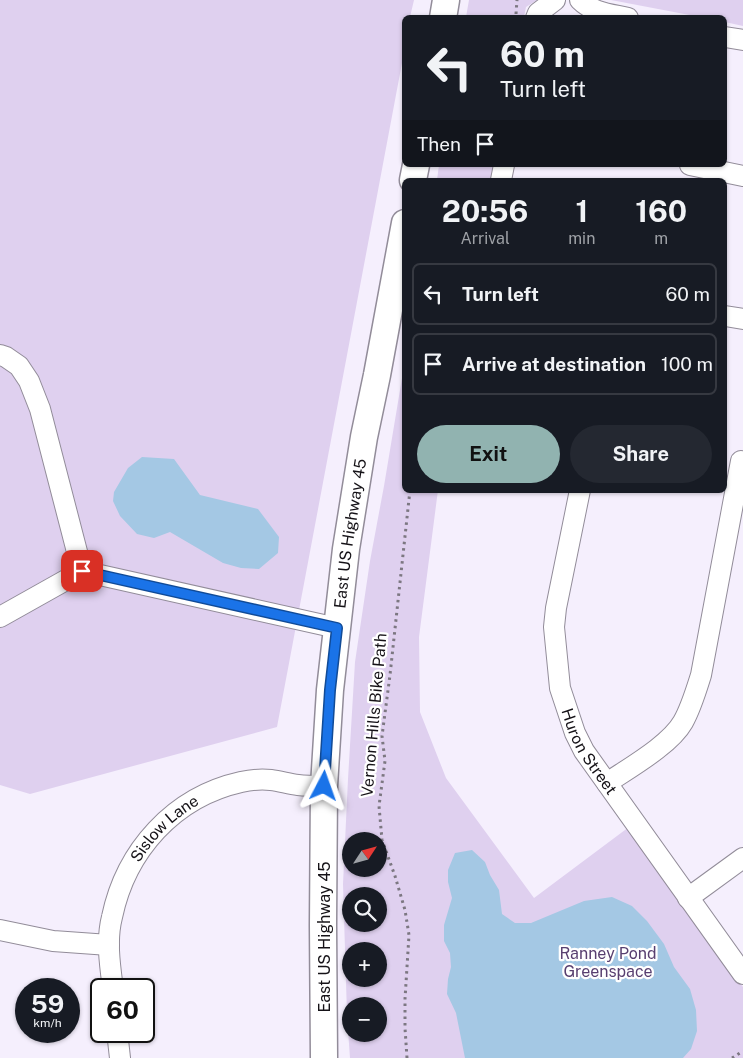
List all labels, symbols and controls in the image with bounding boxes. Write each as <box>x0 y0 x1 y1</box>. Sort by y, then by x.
text: 60 m <box>500 34 585 75</box>
icon: left <box>417 35 482 100</box>
text: Turn left <box>500 76 586 102</box>
icon: arrive <box>471 130 499 158</box>
text: Then <box>417 133 461 155</box>
text: 20:56 <box>442 193 528 229</box>
text: 1 <box>575 193 588 229</box>
text: 160 <box>635 193 687 229</box>
text: Arrival <box>460 229 510 248</box>
text: min <box>568 229 595 248</box>
text: m <box>654 229 668 248</box>
icon: left <box>419 280 447 308</box>
text: Turn left <box>462 283 539 305</box>
text: 60 m <box>666 283 710 305</box>
icon: arrive <box>419 350 447 378</box>
text: Arrive at destination <box>462 353 646 375</box>
text: 100 m <box>661 353 713 375</box>
button: Exit <box>417 425 560 483</box>
button: Share <box>570 425 712 483</box>
street label: East US Highway 45 <box>330 457 370 609</box>
pin <box>61 550 103 592</box>
icon: arrive <box>68 557 96 585</box>
street label: Vernon Hills Bike Path <box>357 632 391 798</box>
street label: Huron Street <box>558 706 621 798</box>
position arrow <box>297 759 349 811</box>
street label: Sislow Lane <box>126 791 201 865</box>
north arrow <box>342 832 388 878</box>
map controls <box>342 832 387 1042</box>
street label: East US Highway 45 <box>315 862 334 1012</box>
button: search <box>342 887 387 932</box>
button: + <box>342 942 387 987</box>
park label: Ranney Pond Greenspace <box>559 944 657 981</box>
speed limit sign: 60 <box>90 978 155 1043</box>
text: 59 <box>31 989 64 1019</box>
button: − <box>342 997 387 1042</box>
text: km/h <box>33 1016 62 1030</box>

